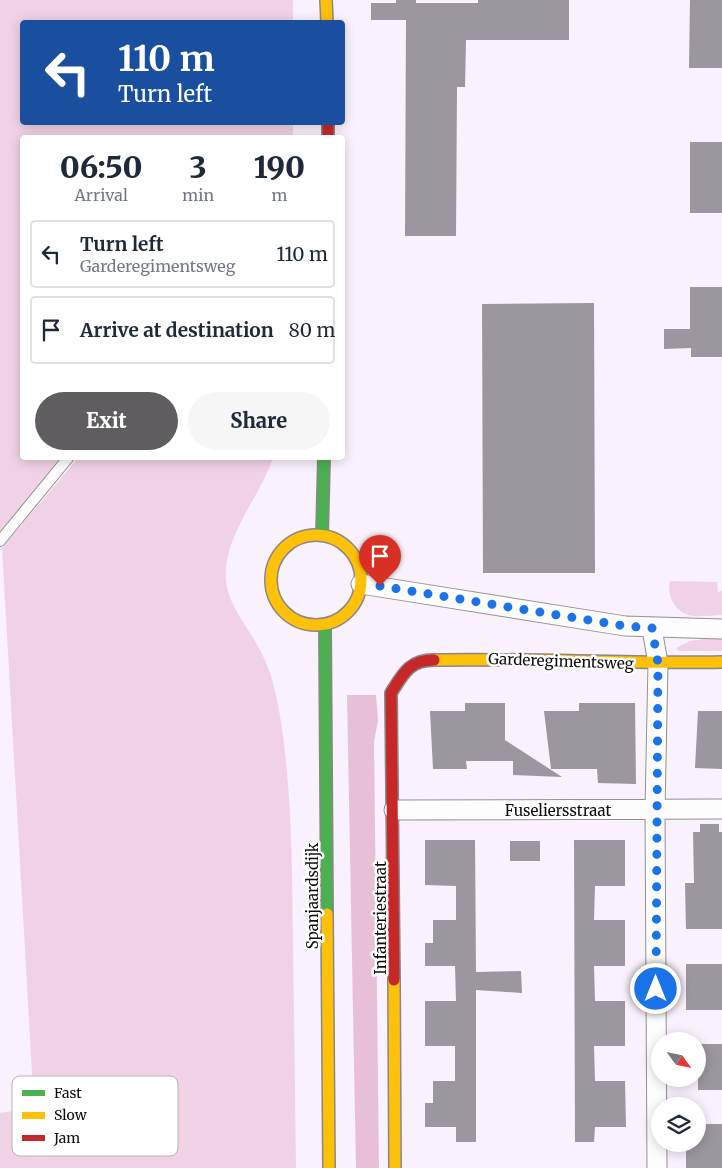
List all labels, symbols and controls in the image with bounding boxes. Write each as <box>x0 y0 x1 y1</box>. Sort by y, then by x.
text: 110 m <box>118 37 215 81</box>
icon: left <box>35 40 100 105</box>
text: Turn left <box>118 80 212 108</box>
text: 06:50 <box>60 148 142 186</box>
text: 3 <box>190 148 207 186</box>
text: 190 <box>254 148 305 186</box>
text: Arrival <box>74 185 128 205</box>
text: min <box>182 185 214 205</box>
text: m <box>272 185 287 205</box>
text: Turn left <box>80 232 164 256</box>
icon: left <box>37 240 65 268</box>
text: 110 m <box>277 242 328 266</box>
text: Garderegimentsweg <box>80 256 235 276</box>
icon: arrive <box>37 316 65 344</box>
text: Arrive at destination <box>80 318 274 342</box>
text: 80 m <box>289 318 335 342</box>
button: Exit <box>35 392 178 450</box>
button: Share <box>188 392 330 450</box>
pin <box>359 535 401 586</box>
icon: arrive <box>366 542 394 570</box>
street label: Garderegimentsweg <box>488 649 634 673</box>
street label: Fuseliersstraat <box>505 801 611 820</box>
street label: Spanjaardsdijk <box>303 842 322 949</box>
street label: Infanteriestraat <box>371 861 390 975</box>
position arrow <box>629 962 681 1014</box>
north arrow <box>651 1032 706 1088</box>
map controls <box>651 1032 706 1152</box>
legend <box>12 1076 178 1156</box>
text: Fast <box>54 1084 82 1102</box>
button: layers <box>651 1097 706 1152</box>
text: Slow <box>54 1106 87 1124</box>
text: Jam <box>53 1129 80 1147</box>

